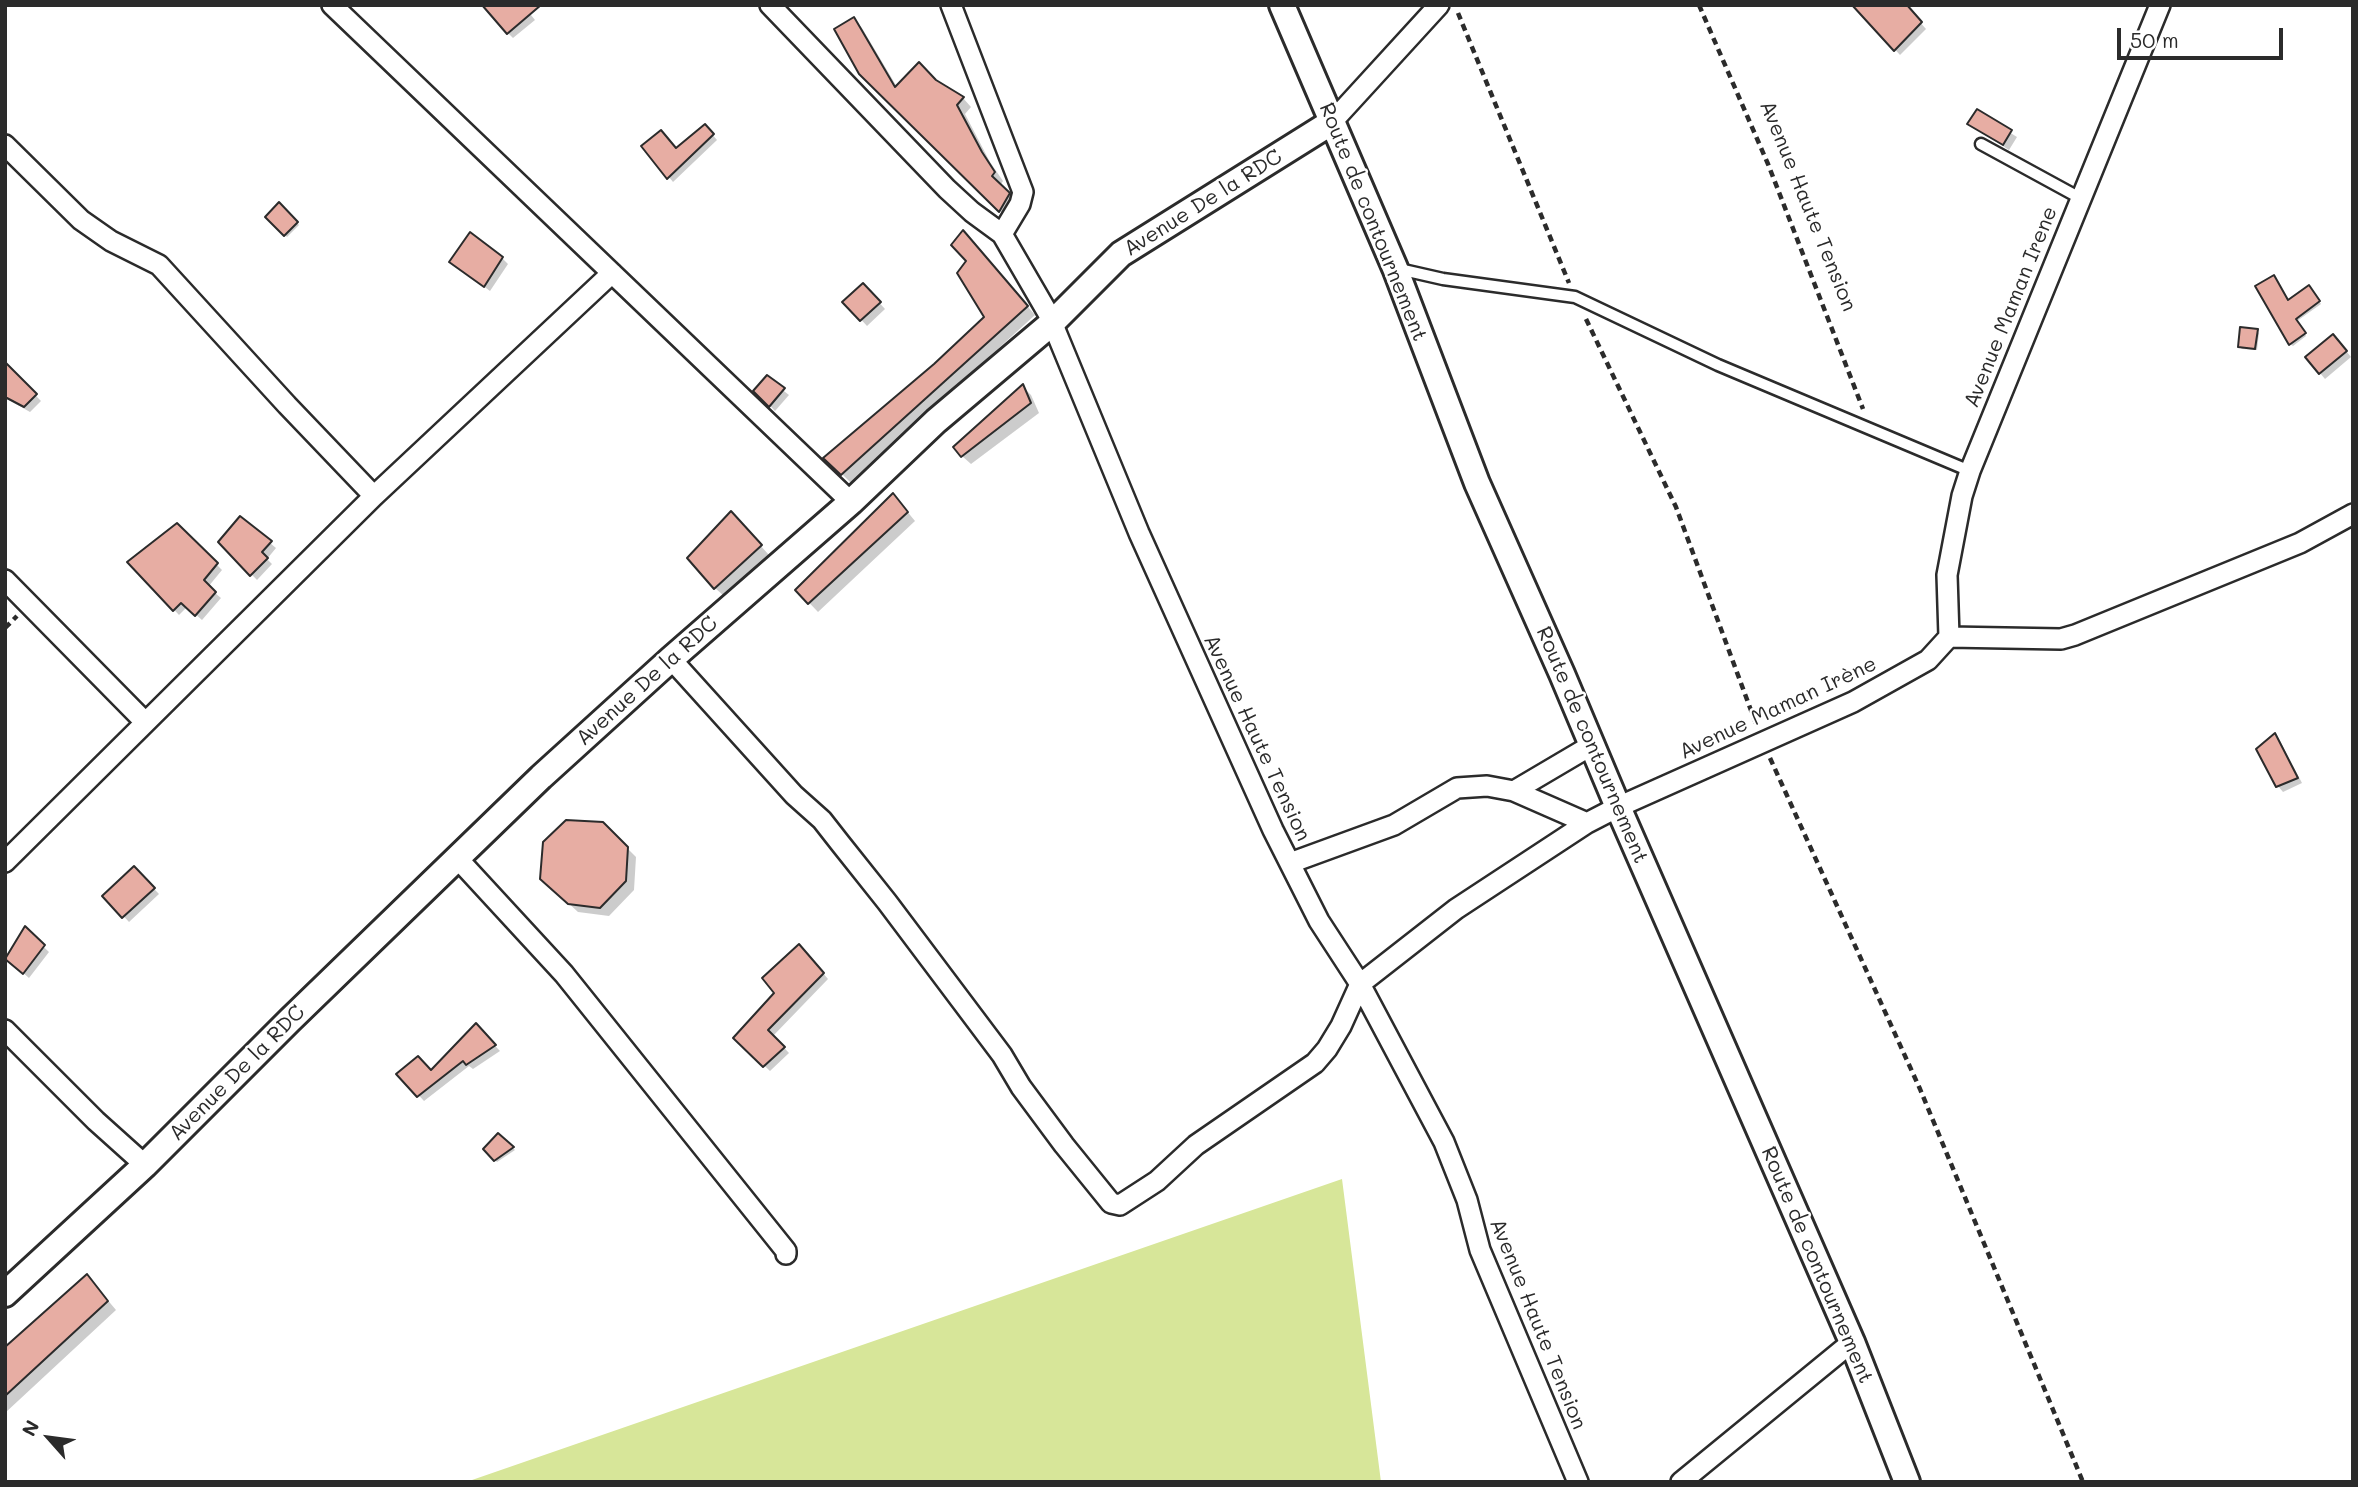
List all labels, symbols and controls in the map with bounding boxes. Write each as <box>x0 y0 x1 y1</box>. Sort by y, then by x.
scale bar <box>2120 14 2286 58</box>
text: 50 m <box>2130 26 2179 53</box>
street label: Avenue Haute Tension <box>1754 97 1862 315</box>
street label: Route de contournement <box>1314 99 1432 345</box>
street label: Avenue De la RDC <box>1119 144 1287 262</box>
street label: Avenue Maman Irene <box>1959 203 2063 411</box>
street label: Avenue De la RDC <box>571 611 723 751</box>
street label: Route de contournement <box>1531 623 1653 867</box>
street label: Avenue Haute Tension <box>1198 631 1316 845</box>
street label: Avenue Maman Irène <box>1675 651 1881 765</box>
street label: Avenue De la RDC <box>164 1000 310 1146</box>
street label: Route de contournement <box>1756 1143 1878 1387</box>
street label: Avenue Haute Tension <box>1484 1215 1592 1433</box>
north arrow <box>14 1403 84 1473</box>
text: N <box>16 1416 44 1440</box>

